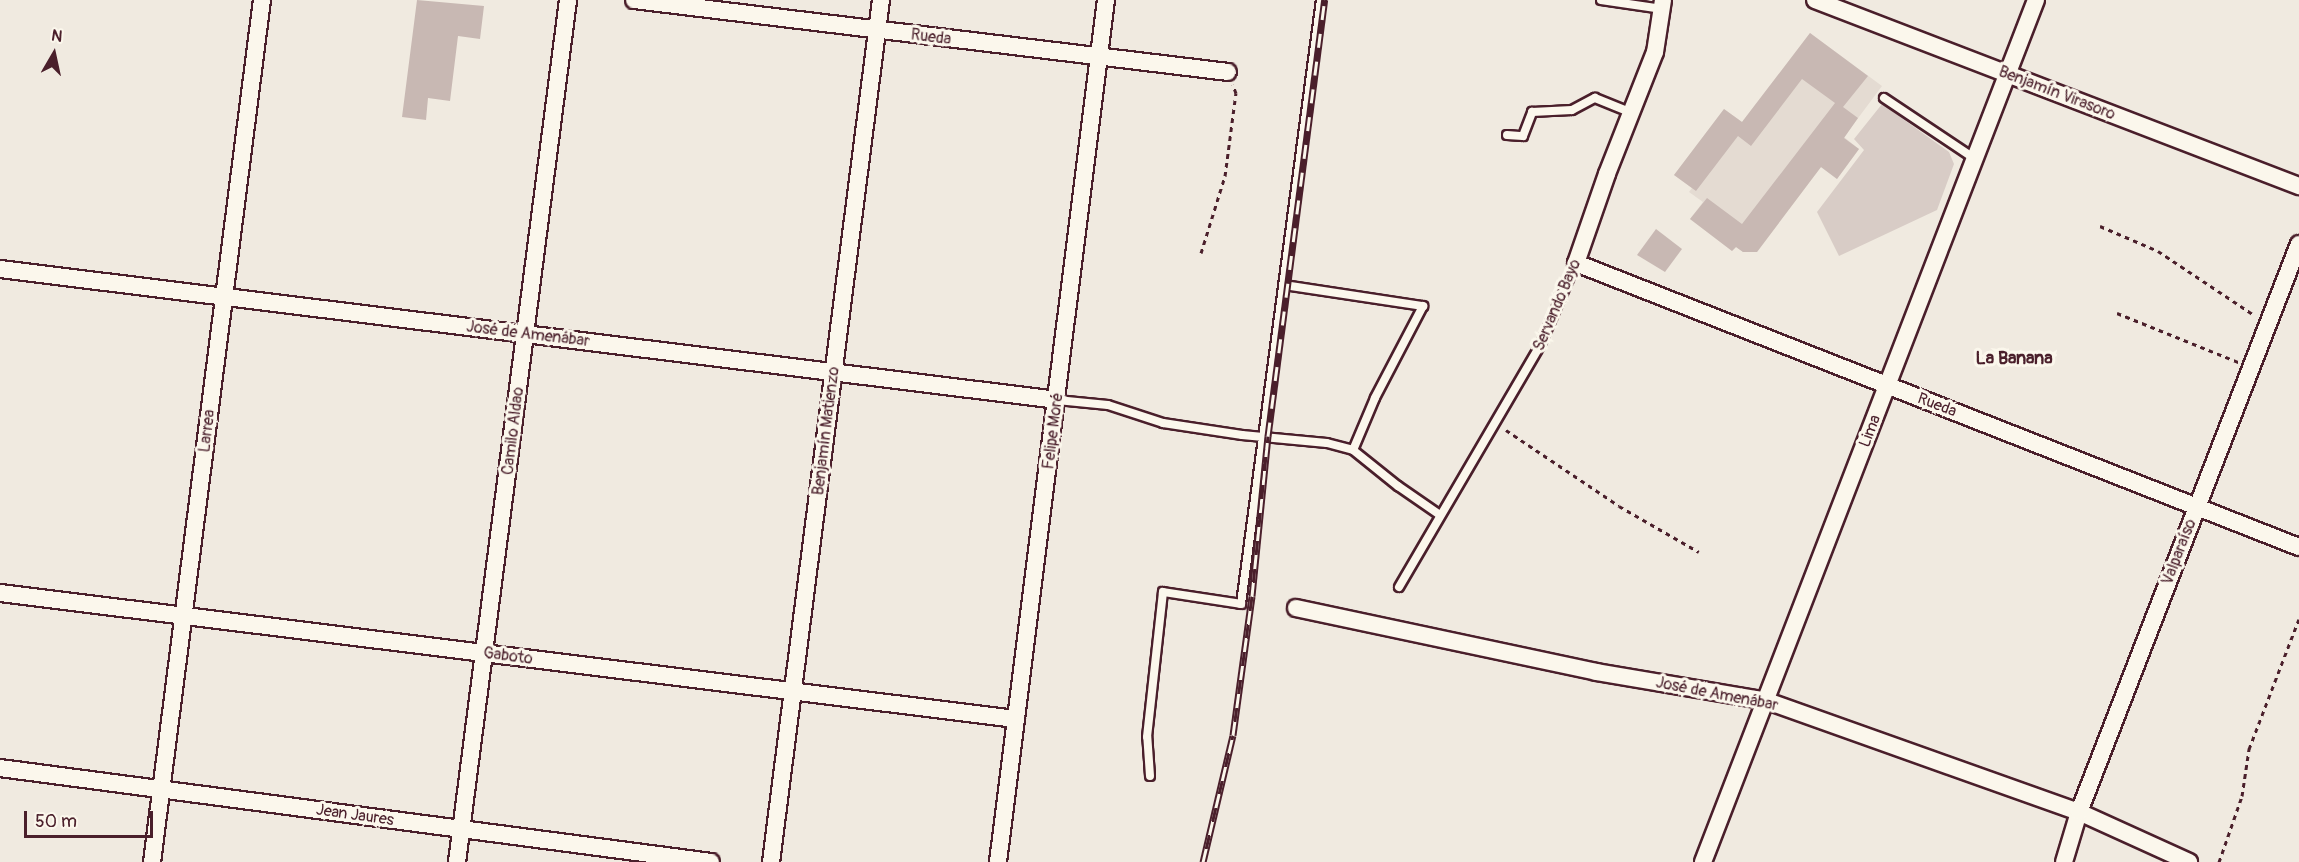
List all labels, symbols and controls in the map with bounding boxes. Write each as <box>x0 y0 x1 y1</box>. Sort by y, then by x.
north arrow <box>24 24 84 84</box>
text: N <box>50 25 64 47</box>
street label: Rueda <box>910 25 952 49</box>
street label: Benjamín Virasoro <box>1996 62 2118 124</box>
street label: Servando Bayo <box>1529 256 1585 354</box>
street label: José de Amenábar <box>465 317 591 351</box>
district label: La Banana <box>1975 348 2053 370</box>
street label: Benjamín Matienzo <box>809 366 843 496</box>
street label: Camilo Aldao <box>498 386 528 476</box>
street label: Rueda <box>1915 389 1959 421</box>
street label: Felipe Moré <box>1039 392 1067 470</box>
street label: Larrea <box>195 409 219 453</box>
street label: Lima <box>1855 412 1885 450</box>
street label: Valparaíso <box>2158 516 2200 588</box>
street label: Gaboto <box>482 643 534 669</box>
street label: José de Amenábar <box>1654 673 1780 715</box>
scale bar <box>27 799 156 837</box>
street label: Jean Jaures <box>315 800 395 830</box>
text: 50 m <box>35 810 77 833</box>

